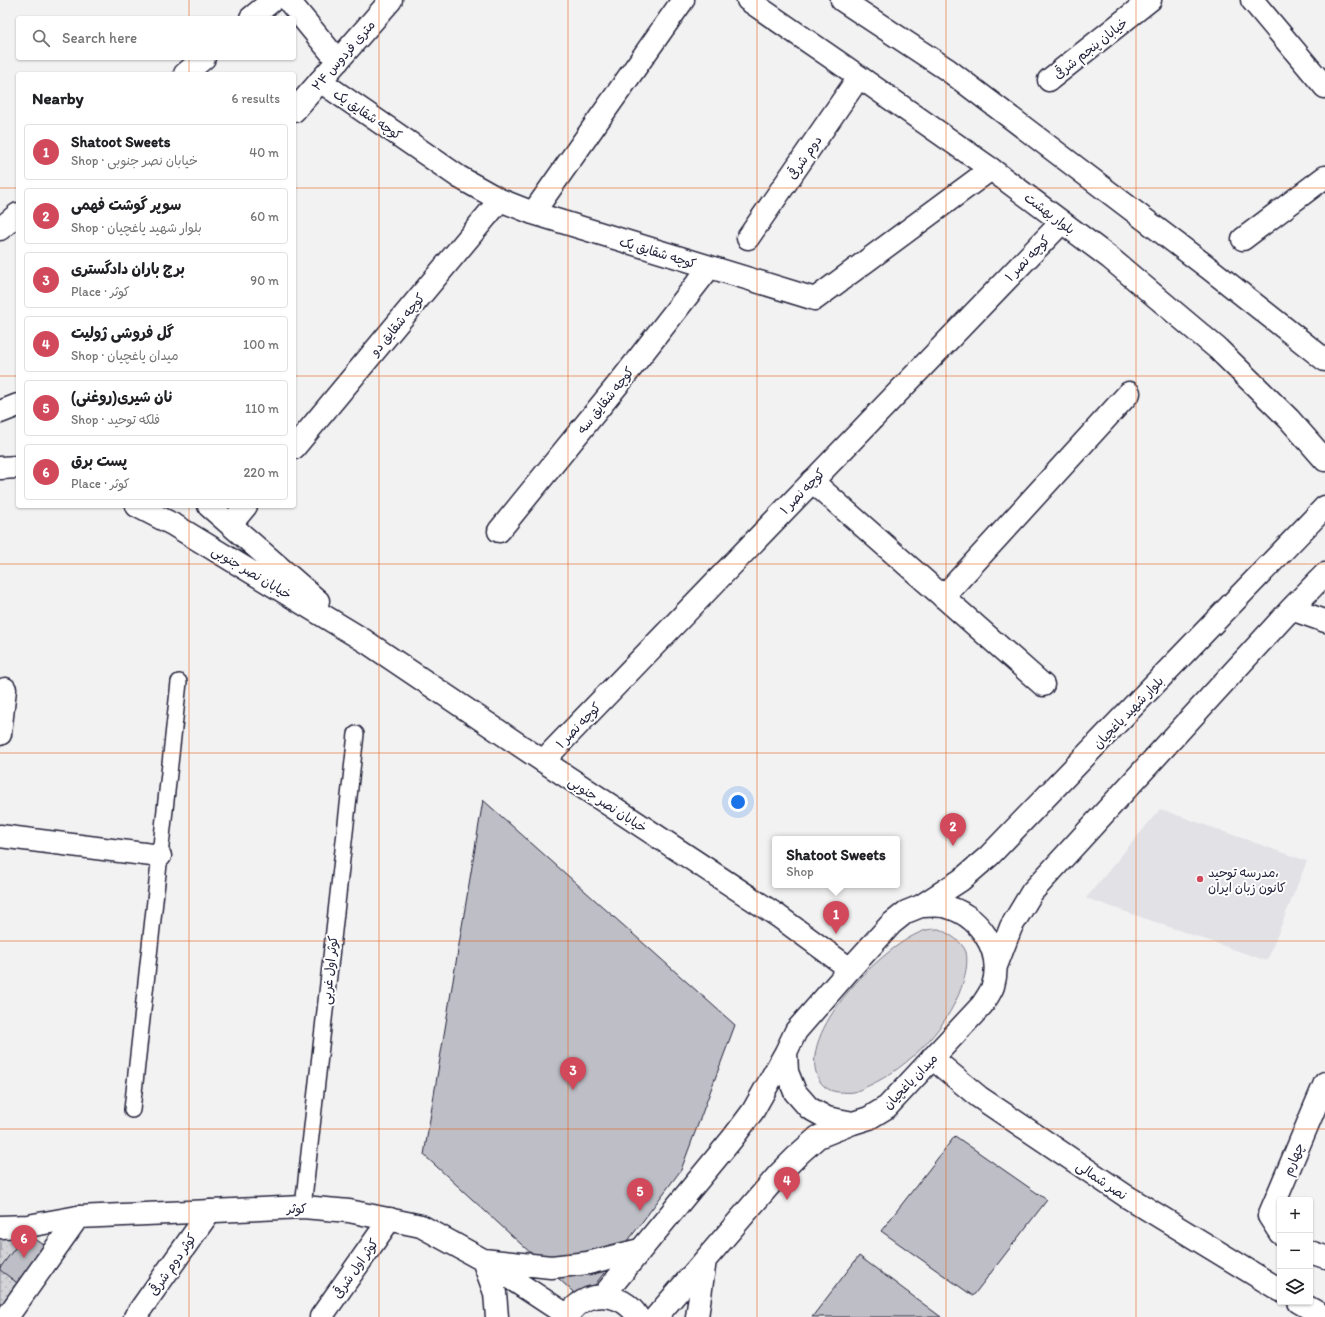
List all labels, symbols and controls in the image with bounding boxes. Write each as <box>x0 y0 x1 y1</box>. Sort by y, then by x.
street label: خیابان پنجم شرقی <box>1050 14 1132 84</box>
search box <box>16 16 296 60</box>
street label: ۲۴ متری فردوس <box>309 17 379 94</box>
icon: search <box>30 27 52 49</box>
text: Search here <box>62 29 137 47</box>
street label: کوچه شقایق یک <box>330 86 405 144</box>
text: Nearby <box>32 88 84 108</box>
text: 6 results <box>232 91 280 106</box>
street label: دوم شرقی <box>783 132 827 184</box>
text: Shatoot Sweets <box>71 133 170 151</box>
text: 1 <box>43 145 49 160</box>
text: 40 m <box>249 145 279 160</box>
text: Shop · خیابان نصر جنوبی <box>71 153 198 168</box>
street label: بلوار بهشت <box>1021 190 1078 238</box>
text: سوپر گوشت فهمی <box>71 196 181 214</box>
text: 2 <box>43 209 49 224</box>
text: 60 m <box>250 209 279 224</box>
text: Shop · بلوار شهید یاغچیان <box>71 220 202 235</box>
street label: کوچه نصر ۱ <box>1002 232 1054 285</box>
street label: کوچه شقایق یک <box>617 234 699 272</box>
text: برج باران دادگستری <box>71 260 185 278</box>
text: 3 <box>42 273 50 288</box>
text: 90 m <box>250 273 279 288</box>
text: Place · کوثر <box>71 284 130 299</box>
street label: کوچه شقایق دو <box>366 290 429 360</box>
text: گل فروشی ژولیت <box>71 324 174 342</box>
text: 4 <box>42 337 50 352</box>
text: 100 m <box>243 337 279 352</box>
text: Shop · میدان یاغچیان <box>71 348 179 363</box>
street label: کوچه شقایق سه <box>574 364 638 437</box>
text: نان شیری(روغنی) <box>71 388 172 406</box>
text: 5 <box>43 401 49 416</box>
text: 110 m <box>245 401 279 416</box>
text: Shop · فلکه توحید <box>71 412 160 427</box>
text: پست برق <box>71 452 127 470</box>
text: 6 <box>43 465 49 480</box>
text: 220 m <box>243 465 279 480</box>
street label: کوچه نصر ۱ <box>777 465 829 518</box>
text: Place · کوثر <box>71 476 130 491</box>
street label: خیابان نصر جنوبی <box>208 543 294 604</box>
street label: بلوار شهید یاغچیان <box>1090 673 1167 752</box>
street label: کوچه نصر ۱ <box>553 699 605 752</box>
street label: خیابان نصر جنوبی <box>565 773 650 837</box>
your location <box>728 792 748 812</box>
pin: 2 <box>940 813 966 846</box>
popup <box>772 836 900 888</box>
text: Shatoot Sweets <box>786 846 886 864</box>
text: Shop <box>786 864 814 879</box>
place label: مدرسه توحید، کانون زبان ایران <box>1208 865 1286 896</box>
marker: مدرسه توحید، کانون زبان ایران <box>1195 874 1205 884</box>
pin: 1 <box>823 901 849 934</box>
street label: کوثر اول غربی <box>318 934 343 1005</box>
street label: میدان یاغچیان <box>880 1051 941 1113</box>
pin: 3 <box>560 1057 586 1090</box>
street label: چهارم <box>1280 1140 1310 1179</box>
street label: نصر شمالی <box>1072 1158 1130 1204</box>
pin: 4 <box>774 1167 800 1200</box>
pin: 5 <box>627 1178 653 1211</box>
map controls <box>1277 1197 1313 1305</box>
button: + <box>1277 1197 1313 1233</box>
street label: کوثر <box>286 1201 307 1217</box>
pin: 6 <box>11 1225 37 1258</box>
street label: کوثر دوم شرقی <box>145 1229 202 1300</box>
button: − <box>1277 1233 1313 1269</box>
street label: کوثر اول شرقی <box>329 1235 382 1301</box>
button: layers <box>1277 1269 1313 1305</box>

